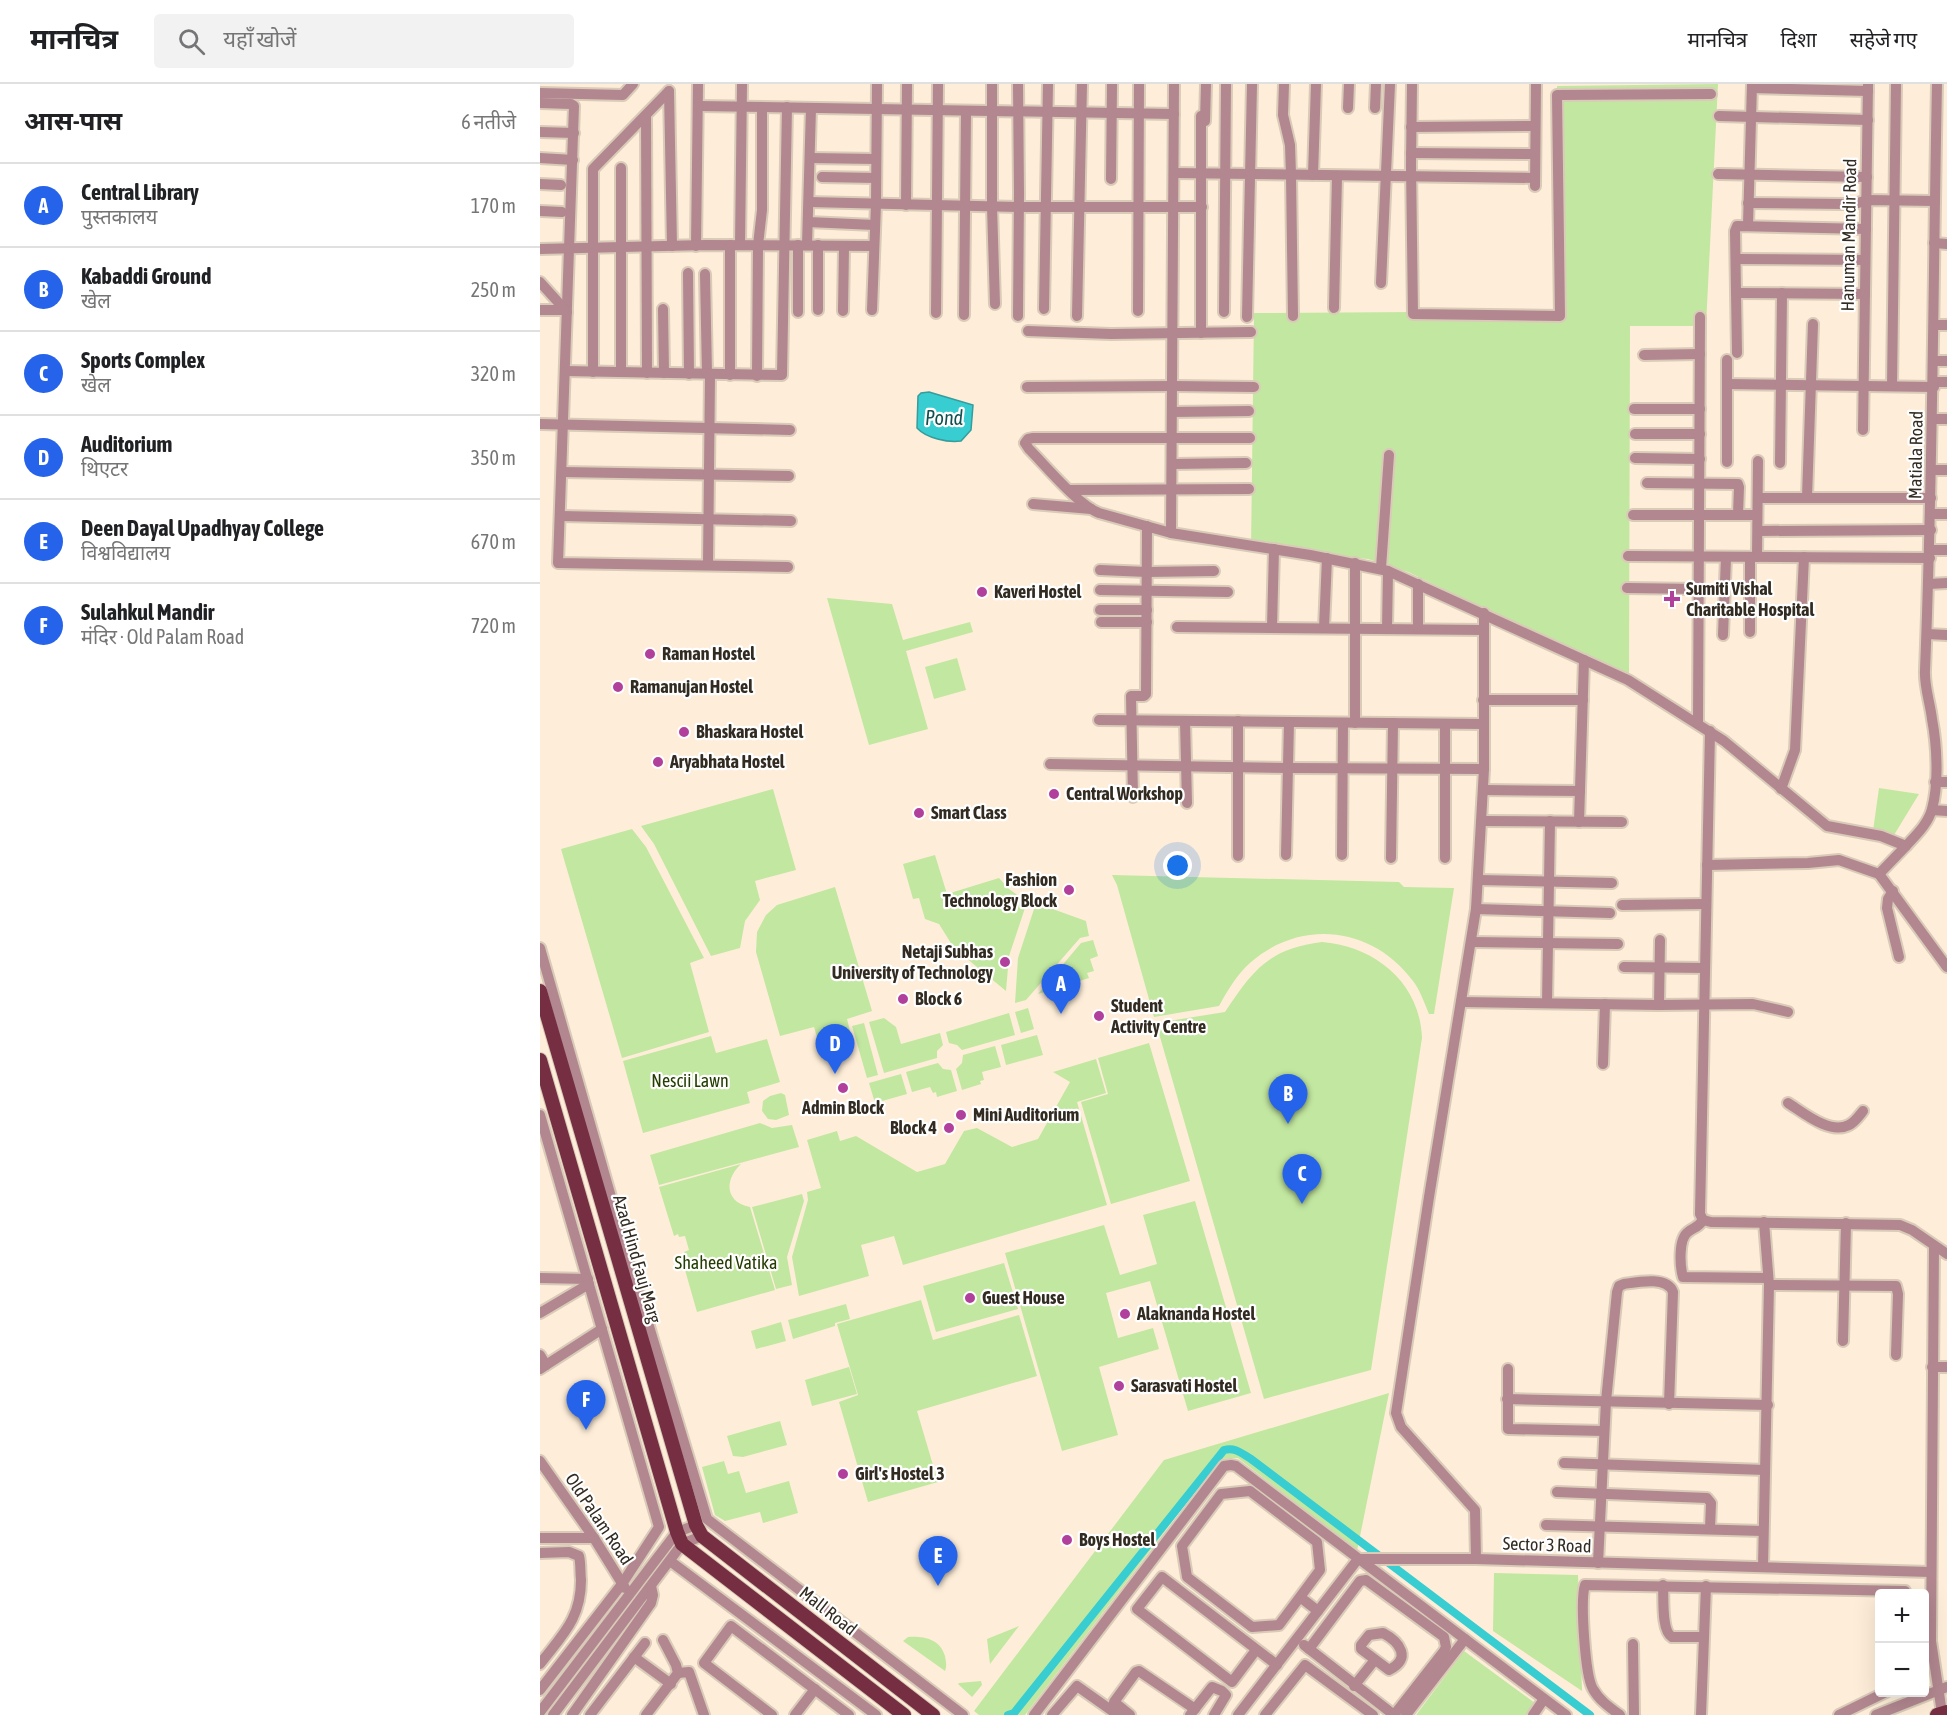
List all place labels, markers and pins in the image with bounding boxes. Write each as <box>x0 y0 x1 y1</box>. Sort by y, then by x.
place label: Sumiti Vishal Charitable Hospital <box>1686 578 1814 620</box>
place label: Kaveri Hostel <box>994 581 1082 602</box>
marker: Kaveri Hostel <box>975 585 989 599</box>
marker: Sumiti Vishal Charitable Hospital <box>1663 590 1681 608</box>
place label: Raman Hostel <box>662 643 755 664</box>
marker: Raman Hostel <box>643 647 657 661</box>
place label: Ramanujan Hostel <box>630 676 753 697</box>
marker: Ramanujan Hostel <box>611 680 625 694</box>
place label: Bhaskara Hostel <box>696 721 804 742</box>
marker: Bhaskara Hostel <box>677 725 691 739</box>
place label: Aryabhata Hostel <box>669 751 785 772</box>
marker: Aryabhata Hostel <box>651 755 665 769</box>
place label: Central Workshop <box>1066 783 1183 804</box>
marker: Central Workshop <box>1047 787 1061 801</box>
place label: Smart Class <box>931 802 1007 823</box>
marker: Smart Class <box>912 806 926 820</box>
place label: Fashion Technology Block <box>943 869 1058 911</box>
marker: Fashion Technology Block <box>1062 883 1076 897</box>
place label: Netaji Subhas University of Technology <box>832 941 994 983</box>
marker: Netaji Subhas University of Technology <box>998 955 1012 969</box>
pin: A <box>1042 964 1080 1014</box>
place label: Block 6 <box>915 988 962 1009</box>
marker: Block 6 <box>896 992 910 1006</box>
place label: Student Activity Centre <box>1110 995 1206 1037</box>
marker: Student Activity Centre <box>1092 1009 1106 1023</box>
pin: D <box>816 1024 854 1074</box>
pin: B <box>1268 1074 1308 1124</box>
marker: Admin Block <box>836 1081 850 1095</box>
place label: Admin Block <box>801 1097 885 1118</box>
place label: Mini Auditorium <box>973 1104 1079 1125</box>
marker: Mini Auditorium <box>954 1108 968 1122</box>
place label: Block 4 <box>890 1117 937 1138</box>
marker: Block 4 <box>942 1121 956 1135</box>
pin: C <box>1282 1154 1322 1204</box>
place label: Guest House <box>982 1287 1065 1308</box>
marker: Guest House <box>963 1291 977 1305</box>
place label: Alaknanda Hostel <box>1136 1303 1256 1324</box>
marker: Alaknanda Hostel <box>1118 1307 1132 1321</box>
place label: Sarasvati Hostel <box>1131 1375 1237 1396</box>
marker: Sarasvati Hostel <box>1112 1379 1126 1393</box>
pin: F <box>566 1380 606 1430</box>
place label: Girl's Hostel 3 <box>855 1463 945 1484</box>
marker: Girl's Hostel 3 <box>836 1467 850 1481</box>
place label: Boys Hostel <box>1079 1529 1155 1550</box>
marker: Boys Hostel <box>1060 1533 1074 1547</box>
pin: E <box>918 1536 958 1586</box>

